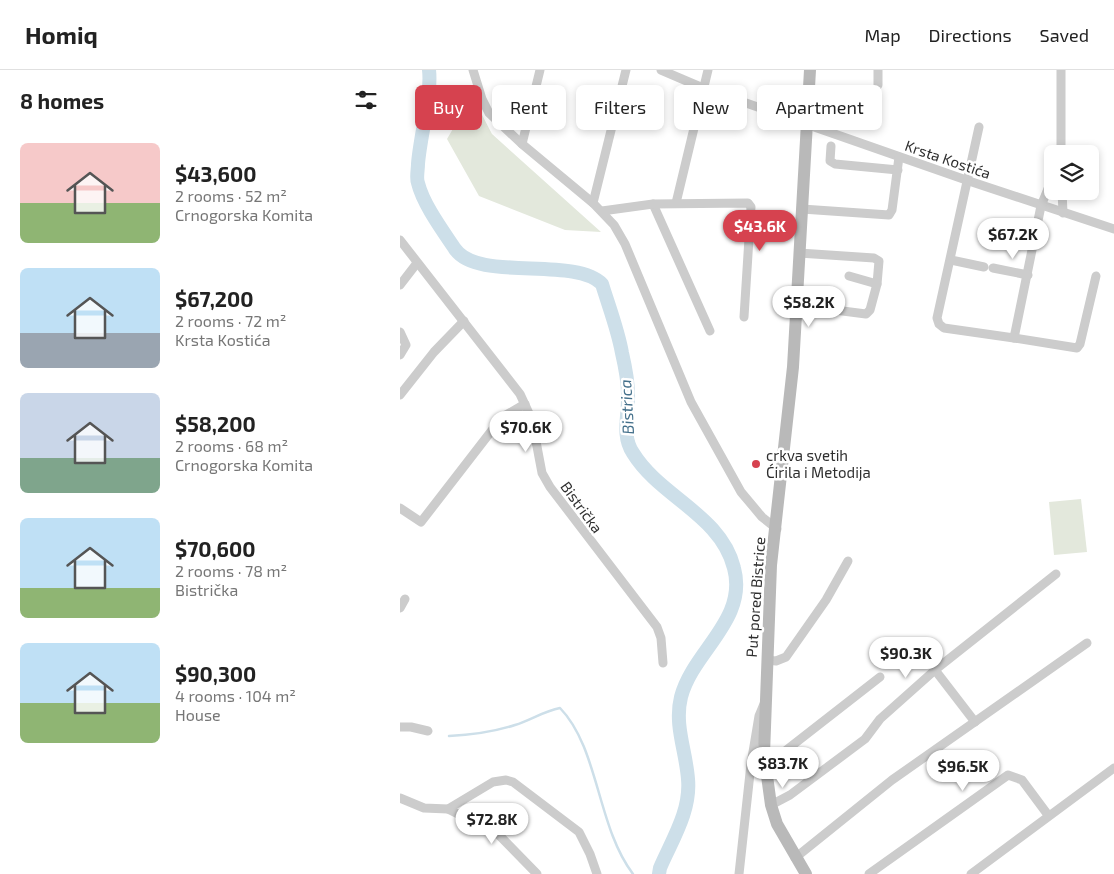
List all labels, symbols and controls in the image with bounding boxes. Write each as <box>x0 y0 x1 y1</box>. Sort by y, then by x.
text: Homiq <box>25 20 98 49</box>
text: Map <box>864 24 901 46</box>
text: Directions <box>929 24 1012 46</box>
text: Saved <box>1040 24 1089 46</box>
chip: Buy <box>415 85 482 130</box>
chip: Rent <box>492 85 566 130</box>
chip: Filters <box>576 85 664 130</box>
chip: New <box>674 85 747 130</box>
chip: Apartment <box>757 85 882 130</box>
icon: filters <box>352 86 380 114</box>
text: 8 homes <box>20 88 104 113</box>
street label: Krsta Kostića <box>903 136 993 182</box>
map controls <box>1044 145 1099 200</box>
button: layers <box>1044 145 1099 200</box>
text: $43,600 <box>175 161 256 186</box>
icon: home <box>60 163 120 223</box>
text: 2 rooms · 52 m² <box>175 186 287 205</box>
text: Crnogorska Komita <box>175 205 313 224</box>
pin: $43.6K <box>719 210 801 252</box>
text: $43.6K <box>734 216 786 235</box>
pin: $67.2K <box>972 218 1054 260</box>
text: $67.2K <box>988 224 1038 243</box>
text: $67,200 <box>175 286 254 311</box>
pin: $58.2K <box>768 286 850 328</box>
icon: home <box>60 288 120 348</box>
text: $58.2K <box>783 292 835 311</box>
text: 2 rooms · 72 m² <box>175 311 286 330</box>
text: Krsta Kostića <box>175 330 271 349</box>
water label: Bistrica <box>615 379 637 435</box>
pin: $70.6K <box>485 410 567 453</box>
text: $58,200 <box>175 411 256 436</box>
icon: home <box>60 413 120 473</box>
text: $70.6K <box>500 417 552 436</box>
text: 2 rooms · 68 m² <box>175 436 288 455</box>
place label: crkva svetih Ćirila i Metodija <box>766 446 871 482</box>
text: Crnogorska Komita <box>175 455 313 474</box>
marker: crkva svetih Ćirila i Metodija <box>750 458 762 470</box>
street label: Bistrička <box>557 478 607 536</box>
text: $70,600 <box>175 536 256 561</box>
street label: Put pored Bistrice <box>742 536 768 658</box>
icon: home <box>60 538 120 598</box>
text: 2 rooms · 78 m² <box>175 561 287 580</box>
text: Bistrička <box>175 580 238 599</box>
pin: $90.3K <box>865 636 947 679</box>
text: $90.3K <box>880 643 932 662</box>
text: $90,300 <box>175 661 256 686</box>
icon: home <box>60 663 120 723</box>
text: 4 rooms · 104 m² <box>175 686 296 705</box>
text: House <box>175 705 221 724</box>
pin: $83.7K <box>742 746 824 789</box>
pin: $96.5K <box>922 750 1004 792</box>
text: $83.7K <box>758 753 808 772</box>
text: $96.5K <box>937 756 989 775</box>
pin: $72.8K <box>451 802 533 845</box>
text: $72.8K <box>466 809 518 828</box>

